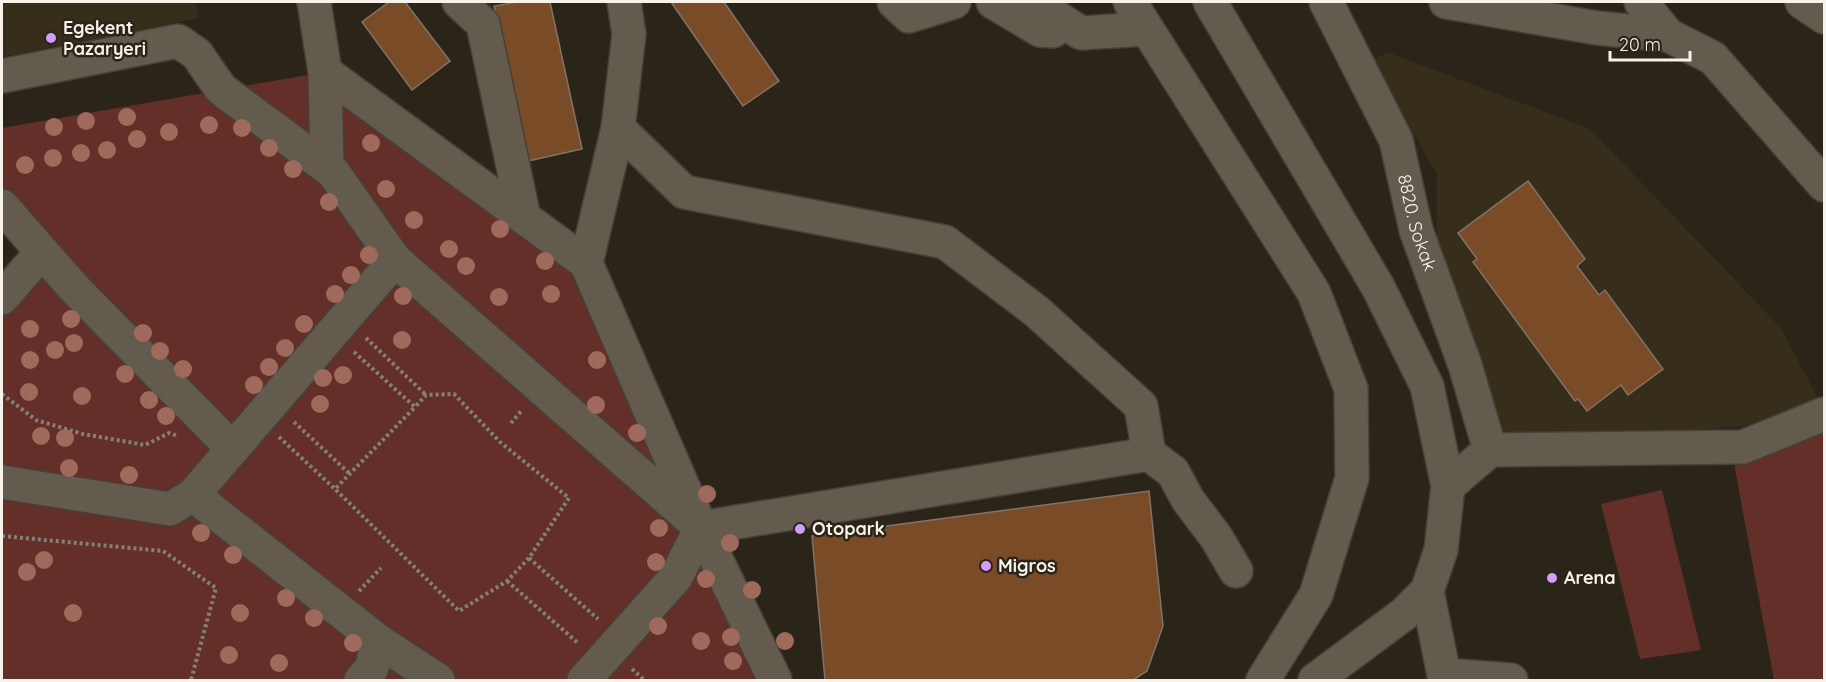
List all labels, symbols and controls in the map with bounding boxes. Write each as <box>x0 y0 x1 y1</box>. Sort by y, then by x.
place label: Egekent Pazaryeri <box>63 16 146 60</box>
scale bar <box>1610 24 1690 62</box>
marker: Egekent Pazaryeri <box>44 31 58 45</box>
text: 20 m <box>1619 33 1661 56</box>
street label: 8820. Sokak <box>1393 172 1442 274</box>
place label: Otopark <box>812 517 885 540</box>
marker: Otopark <box>793 522 807 536</box>
place label: Migros <box>998 554 1056 577</box>
marker: Migros <box>979 559 993 573</box>
place label: Arena <box>1564 566 1616 589</box>
marker: Arena <box>1545 571 1559 585</box>

